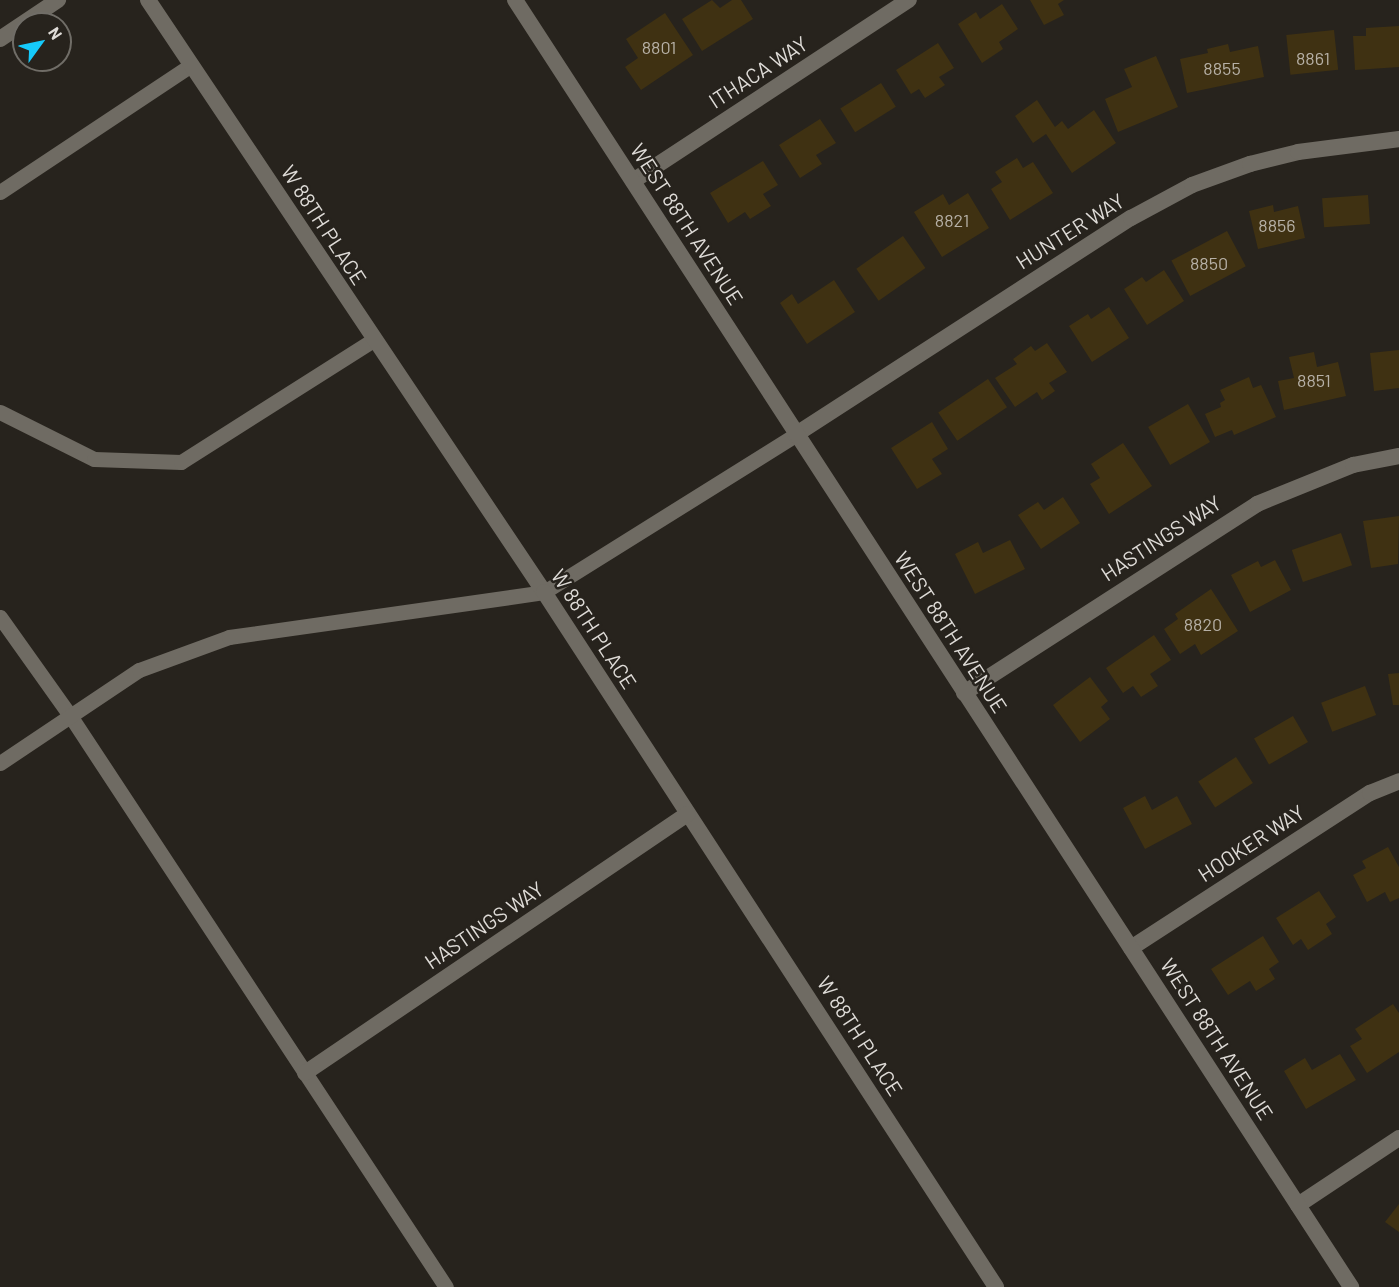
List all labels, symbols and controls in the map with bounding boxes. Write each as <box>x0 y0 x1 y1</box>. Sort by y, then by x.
north arrow <box>12 12 72 72</box>
text: N <box>45 23 67 43</box>
street label: ITHACA WAY <box>704 31 812 113</box>
house number: 8801 <box>642 36 676 58</box>
house number: 8861 <box>1296 47 1330 69</box>
house number: 8855 <box>1203 57 1241 79</box>
street label: WEST 88TH AVENUE <box>625 138 749 310</box>
street label: W 88TH PLACE <box>276 160 372 290</box>
street label: HUNTER WAY <box>1011 188 1129 274</box>
house number: 8821 <box>935 209 969 231</box>
house number: 8856 <box>1258 214 1296 236</box>
house number: 8850 <box>1190 252 1228 274</box>
house number: 8851 <box>1297 369 1331 391</box>
street label: HASTINGS WAY <box>1096 490 1226 586</box>
street label: WEST 88TH AVENUE <box>889 546 1013 718</box>
street label: W 88TH PLACE <box>546 564 642 694</box>
house number: 8820 <box>1184 613 1222 635</box>
street label: HOOKER WAY <box>1193 799 1309 887</box>
street label: HASTINGS WAY <box>420 876 548 974</box>
street label: WEST 88TH AVENUE <box>1155 953 1279 1125</box>
street label: W 88TH PLACE <box>812 971 908 1101</box>

